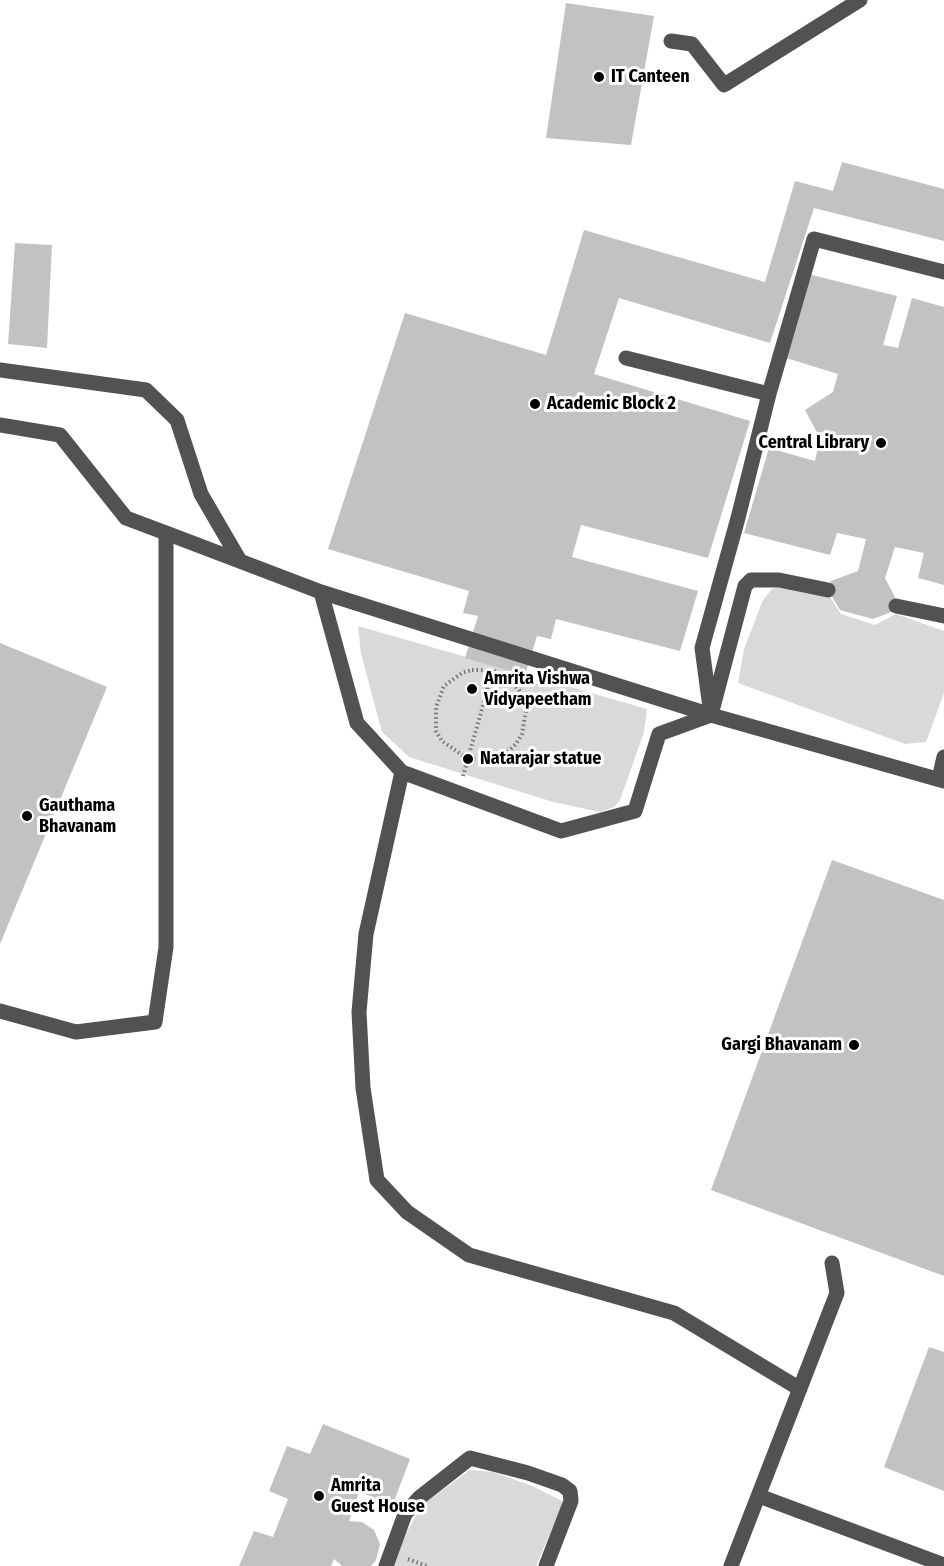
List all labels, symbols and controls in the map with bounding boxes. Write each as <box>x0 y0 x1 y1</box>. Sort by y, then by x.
place label: IT Canteen <box>611 66 690 88</box>
marker: IT Canteen <box>592 70 606 84</box>
place label: Academic Block 2 <box>547 393 676 415</box>
marker: Academic Block 2 <box>528 397 542 411</box>
place label: Central Library <box>759 432 869 454</box>
marker: Central Library <box>874 436 888 450</box>
place label: Amrita Vishwa Vidyapeetham <box>484 668 592 710</box>
marker: Amrita Vishwa Vidyapeetham <box>465 682 479 696</box>
place label: Natarajar statue <box>480 748 601 770</box>
marker: Natarajar statue <box>461 752 475 766</box>
place label: Gauthama Bhavanam <box>39 795 116 838</box>
marker: Gauthama Bhavanam <box>20 809 34 823</box>
place label: Gargi Bhavanam <box>721 1034 842 1056</box>
marker: Gargi Bhavanam <box>847 1038 861 1052</box>
place label: Amrita Guest House <box>331 1475 425 1518</box>
marker: Amrita Guest House <box>312 1489 326 1503</box>

